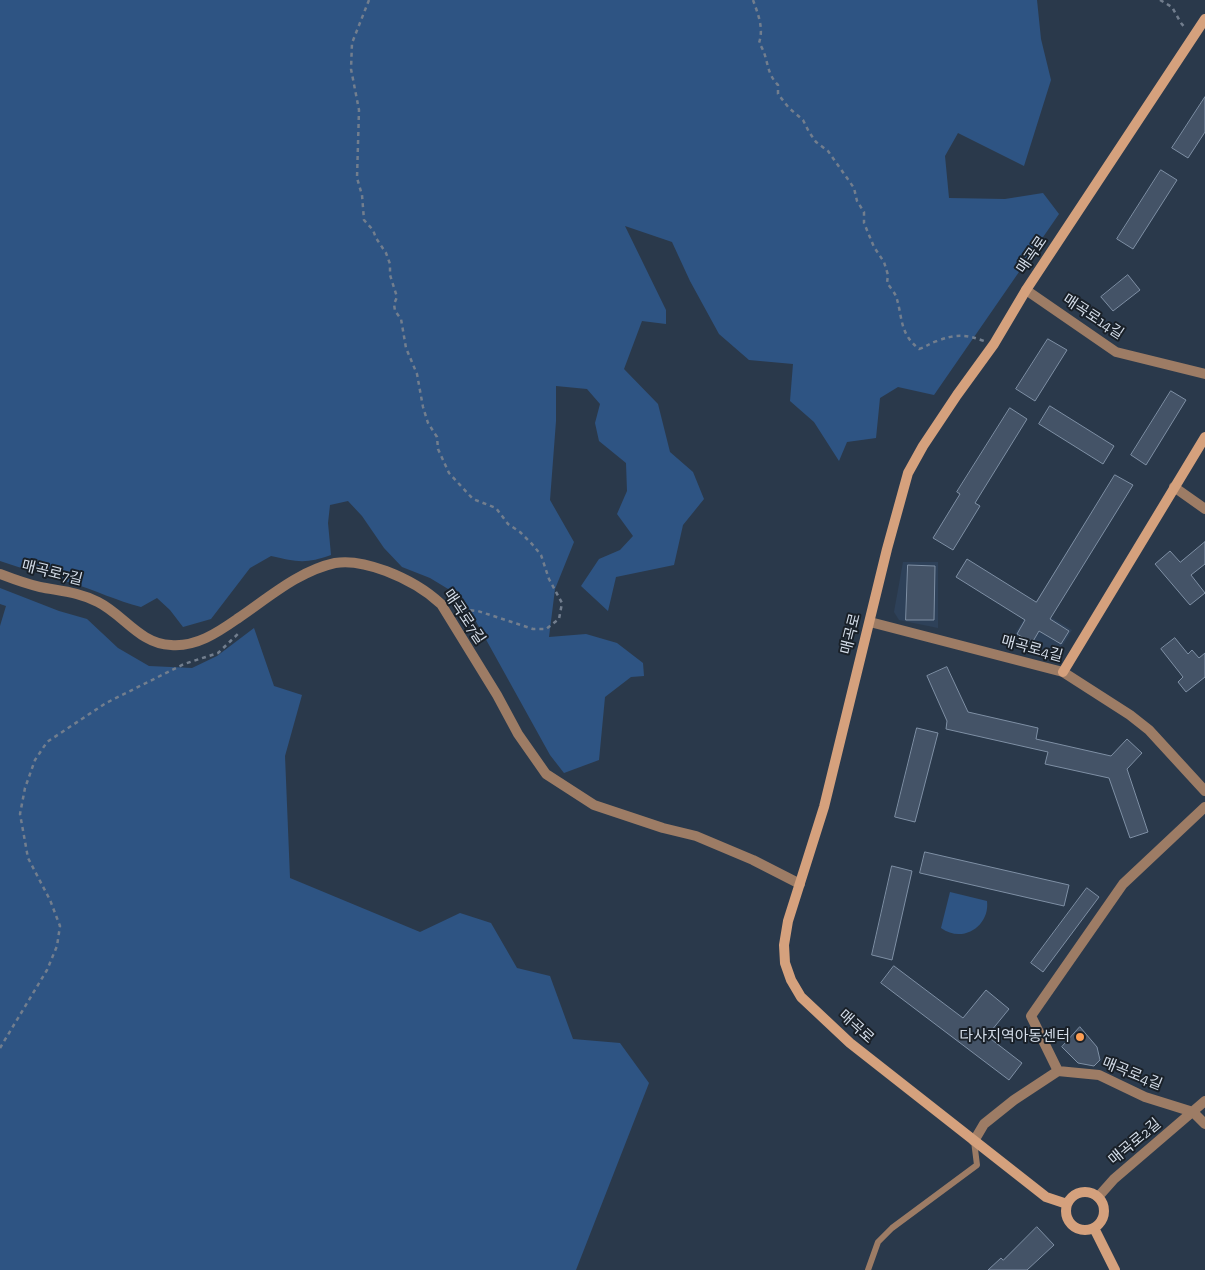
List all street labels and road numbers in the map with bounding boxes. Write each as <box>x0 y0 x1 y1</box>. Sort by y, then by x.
street label: 매곡로 <box>1013 233 1051 277</box>
street label: 매곡로14길 <box>1059 291 1127 343</box>
street label: 매곡로7길 <box>20 557 84 589</box>
street label: 매곡로7길 <box>439 586 489 648</box>
street label: 매곡로 <box>837 612 865 656</box>
street label: 매곡로4길 <box>999 632 1065 666</box>
street label: 매곡로 <box>835 1006 877 1048</box>
street label: 매곡로4길 <box>1099 1054 1165 1094</box>
street label: 매곡로2길 <box>1105 1115 1165 1169</box>

